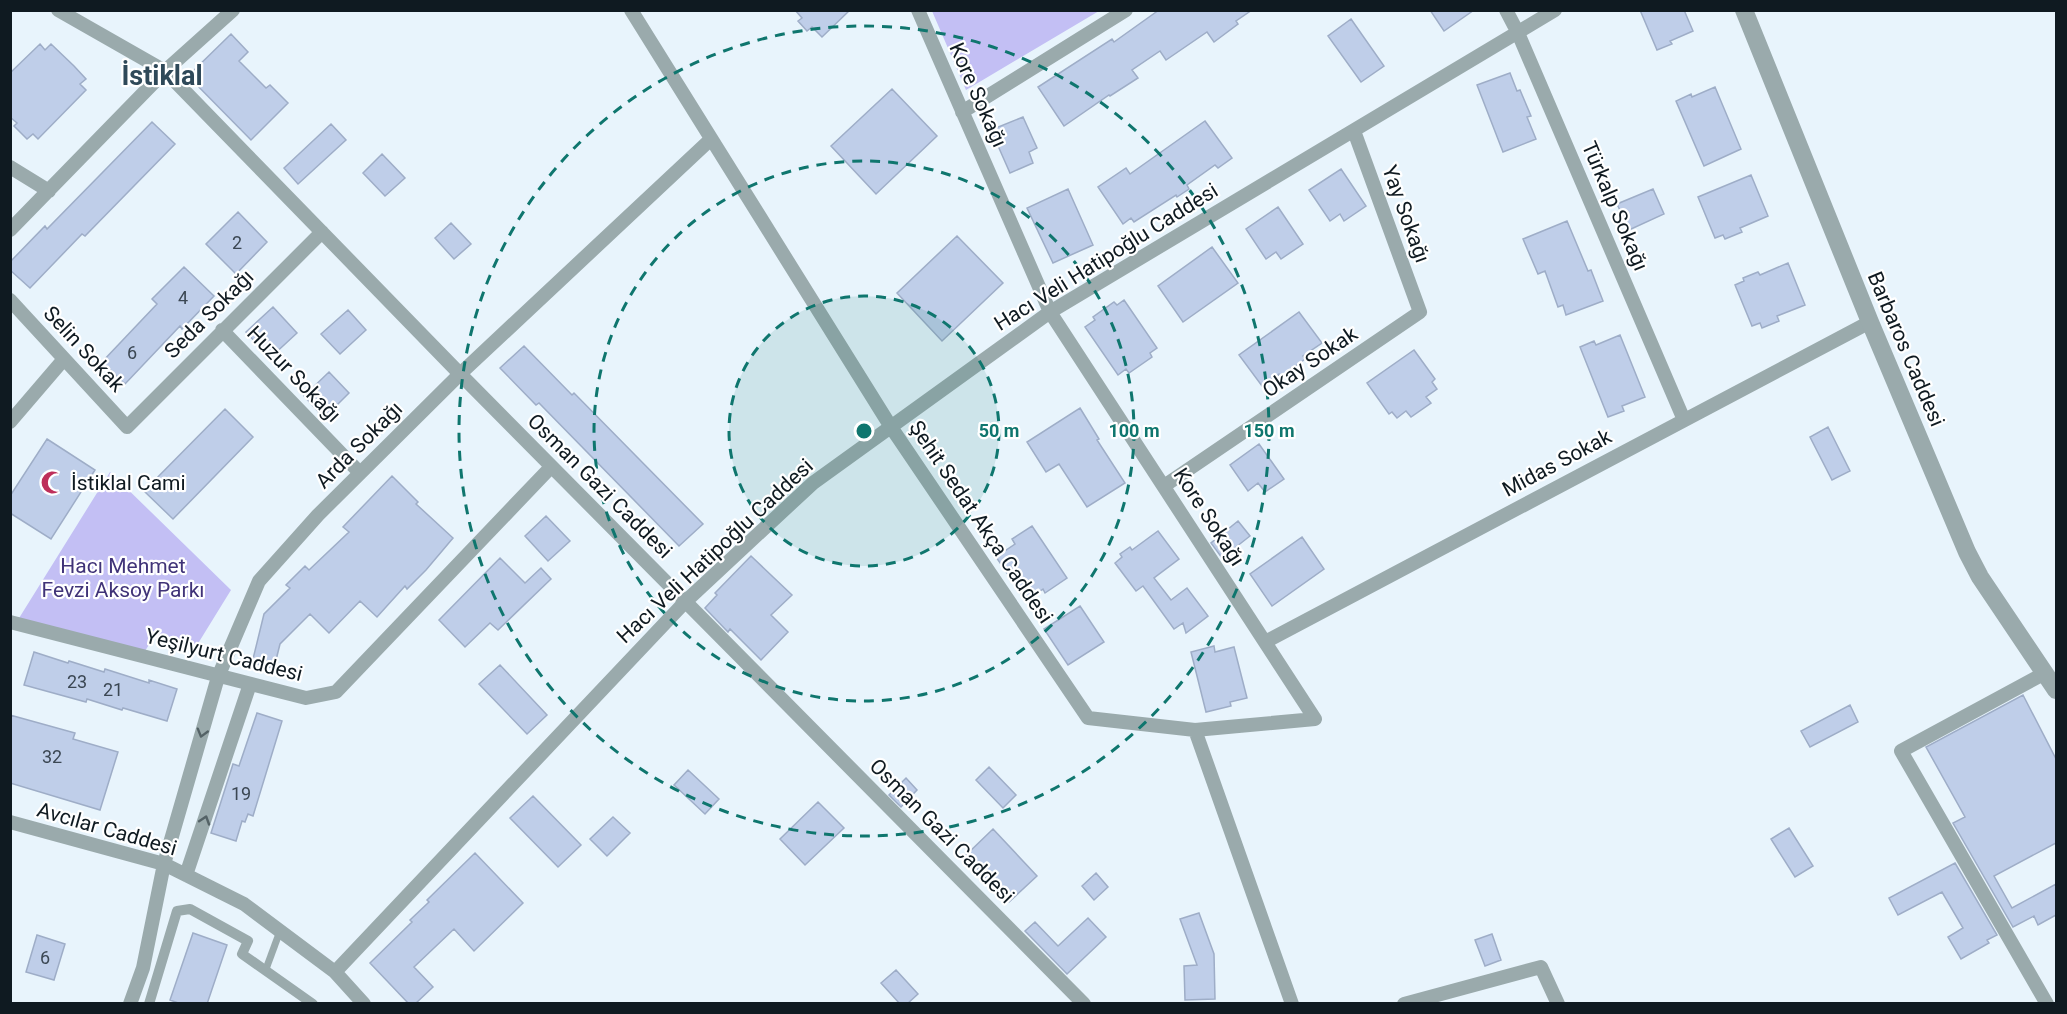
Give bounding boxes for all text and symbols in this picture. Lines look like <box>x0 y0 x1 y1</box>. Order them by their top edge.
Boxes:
street label: Kore Sokağı <box>944 39 1012 151</box>
district label: İstiklal <box>121 60 203 92</box>
street label: Türkalp Sokağı <box>1577 138 1653 274</box>
street label: Yay Sokağı <box>1377 162 1435 266</box>
street label: Hacı Veli Hatipoğlu Caddesi <box>990 178 1222 336</box>
house number: 2 <box>232 232 242 253</box>
street label: Seda Sokağı <box>160 265 258 363</box>
street label: Barbaros Caddesi <box>1863 268 1949 430</box>
house number: 4 <box>178 287 188 308</box>
street label: Selin Sokak <box>38 301 130 397</box>
street label: Huzur Sokağı <box>242 321 346 427</box>
street label: Okay Sokak <box>1258 321 1362 402</box>
house number: 6 <box>127 342 137 363</box>
street label: Arda Sokağı <box>311 397 407 493</box>
street label: Osman Gazi Caddesi <box>523 409 677 563</box>
street label: Şehit Sedat Akça Caddesi <box>904 416 1058 628</box>
text: 50 m <box>979 420 1019 441</box>
text: 100 m <box>1108 420 1160 441</box>
text: 150 m <box>1243 420 1295 441</box>
centre of rings <box>854 421 874 441</box>
street label: Midas Sokak <box>1498 424 1616 502</box>
street label: Hacı Veli Hatipoğlu Caddesi <box>612 454 818 648</box>
street label: Kore Sokağı <box>1169 464 1249 570</box>
mosque icon: İstiklal Cami <box>40 470 66 496</box>
place label: İstiklal Cami <box>71 471 186 495</box>
park label: Hacı Mehmet Fevzi Aksoy Parkı <box>42 554 204 602</box>
street label: Yeşilyurt Caddesi <box>143 624 305 686</box>
house number: 23 <box>67 671 87 692</box>
house number: 21 <box>103 679 123 700</box>
one-way arrow <box>196 728 209 738</box>
house number: 32 <box>42 746 62 767</box>
street label: Osman Gazi Caddesi <box>865 754 1019 908</box>
house number: 19 <box>231 783 251 804</box>
street label: Avcılar Caddesi <box>34 798 180 860</box>
one-way arrow <box>198 815 210 826</box>
house number: 6 <box>40 947 50 968</box>

